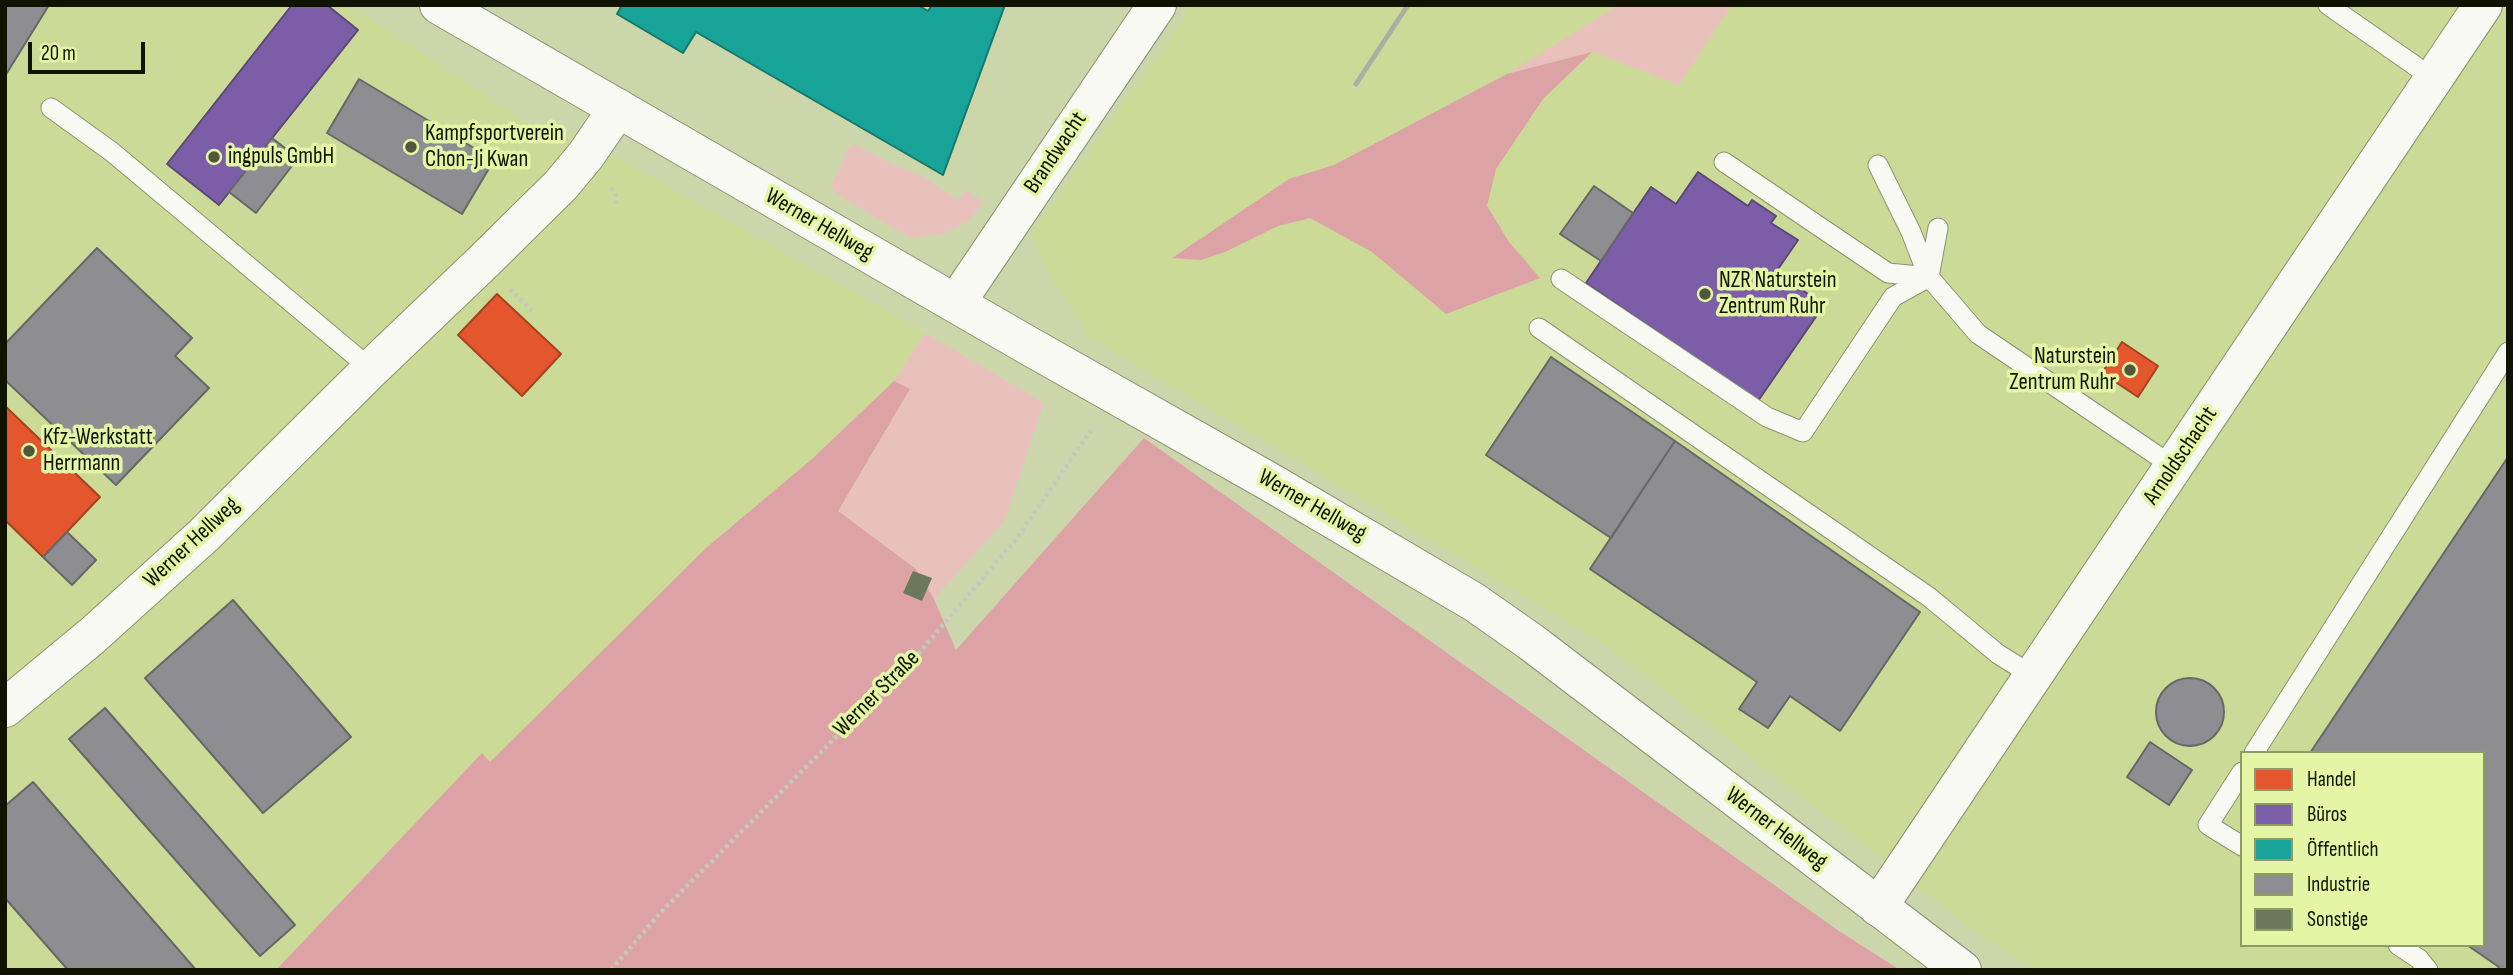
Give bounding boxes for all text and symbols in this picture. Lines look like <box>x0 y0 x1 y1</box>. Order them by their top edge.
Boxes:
scale bar <box>32 28 149 72</box>
text: 20 m <box>41 41 76 66</box>
street label: Brandwacht <box>1019 107 1093 199</box>
place label: Kampfsportverein Chon-Ji Kwan <box>425 120 564 174</box>
marker: Kampfsportverein Chon-Ji Kwan <box>403 139 419 155</box>
place label: ingpuls GmbH <box>228 143 334 171</box>
marker: ingpuls GmbH <box>206 149 222 165</box>
street label: Werner Hellweg <box>760 183 878 267</box>
place label: NZR Naturstein Zentrum Ruhr <box>1719 267 1836 321</box>
marker: NZR Naturstein Zentrum Ruhr <box>1697 286 1713 302</box>
place label: Naturstein Zentrum Ruhr <box>2009 343 2116 397</box>
marker: Naturstein Zentrum Ruhr <box>2122 362 2138 378</box>
street label: Arnoldschacht <box>2138 402 2224 510</box>
place label: Kfz-Werkstatt Herrmann <box>43 424 153 478</box>
marker: Kfz-Werkstatt Herrmann <box>21 443 37 459</box>
street label: Werner Hellweg <box>1253 464 1371 548</box>
street label: Werner Hellweg <box>139 492 245 594</box>
street label: Werner Straße <box>828 645 926 743</box>
legend <box>2240 751 2485 947</box>
text: Handel <box>2307 767 2356 792</box>
street label: Werner Hellweg <box>1720 782 1832 876</box>
text: Büros <box>2307 802 2347 827</box>
text: Öffentlich <box>2307 837 2379 862</box>
text: Industrie <box>2307 872 2370 897</box>
text: Sonstige <box>2307 907 2368 932</box>

